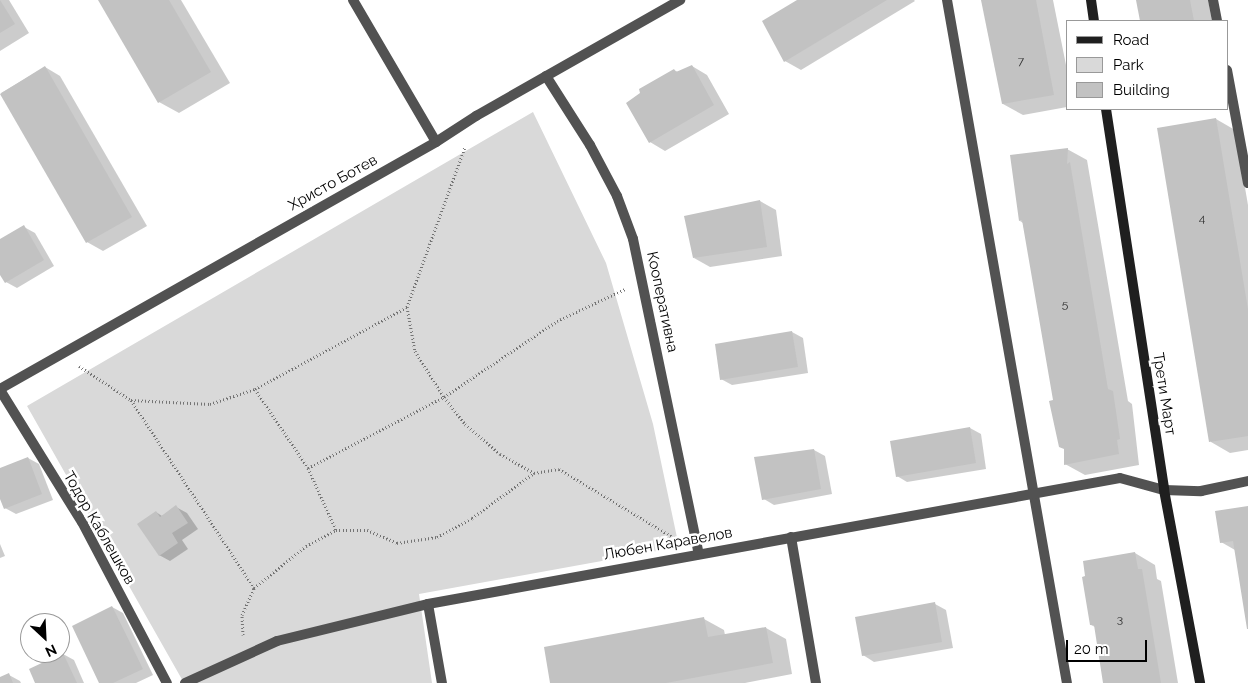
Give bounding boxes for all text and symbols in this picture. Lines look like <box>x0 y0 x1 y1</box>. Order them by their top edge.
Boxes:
legend <box>1066 20 1228 110</box>
text: Road <box>1113 31 1149 49</box>
house number: 7 <box>1018 55 1024 69</box>
text: Park <box>1113 56 1144 74</box>
text: Building <box>1113 81 1170 99</box>
street label: Христо Ботев <box>286 151 380 215</box>
house number: 4 <box>1199 212 1205 226</box>
street label: Кооперативна <box>643 250 681 354</box>
house number: 5 <box>1062 298 1068 312</box>
street label: Трети Март <box>1149 351 1179 437</box>
street label: Тодор Каблешков <box>59 468 139 588</box>
street label: Любен Каравелов <box>602 524 734 564</box>
north arrow <box>20 613 70 663</box>
house number: 3 <box>1117 613 1123 627</box>
scale bar <box>1068 630 1149 662</box>
text: 20 m <box>1074 640 1109 658</box>
text: N <box>43 641 59 660</box>

